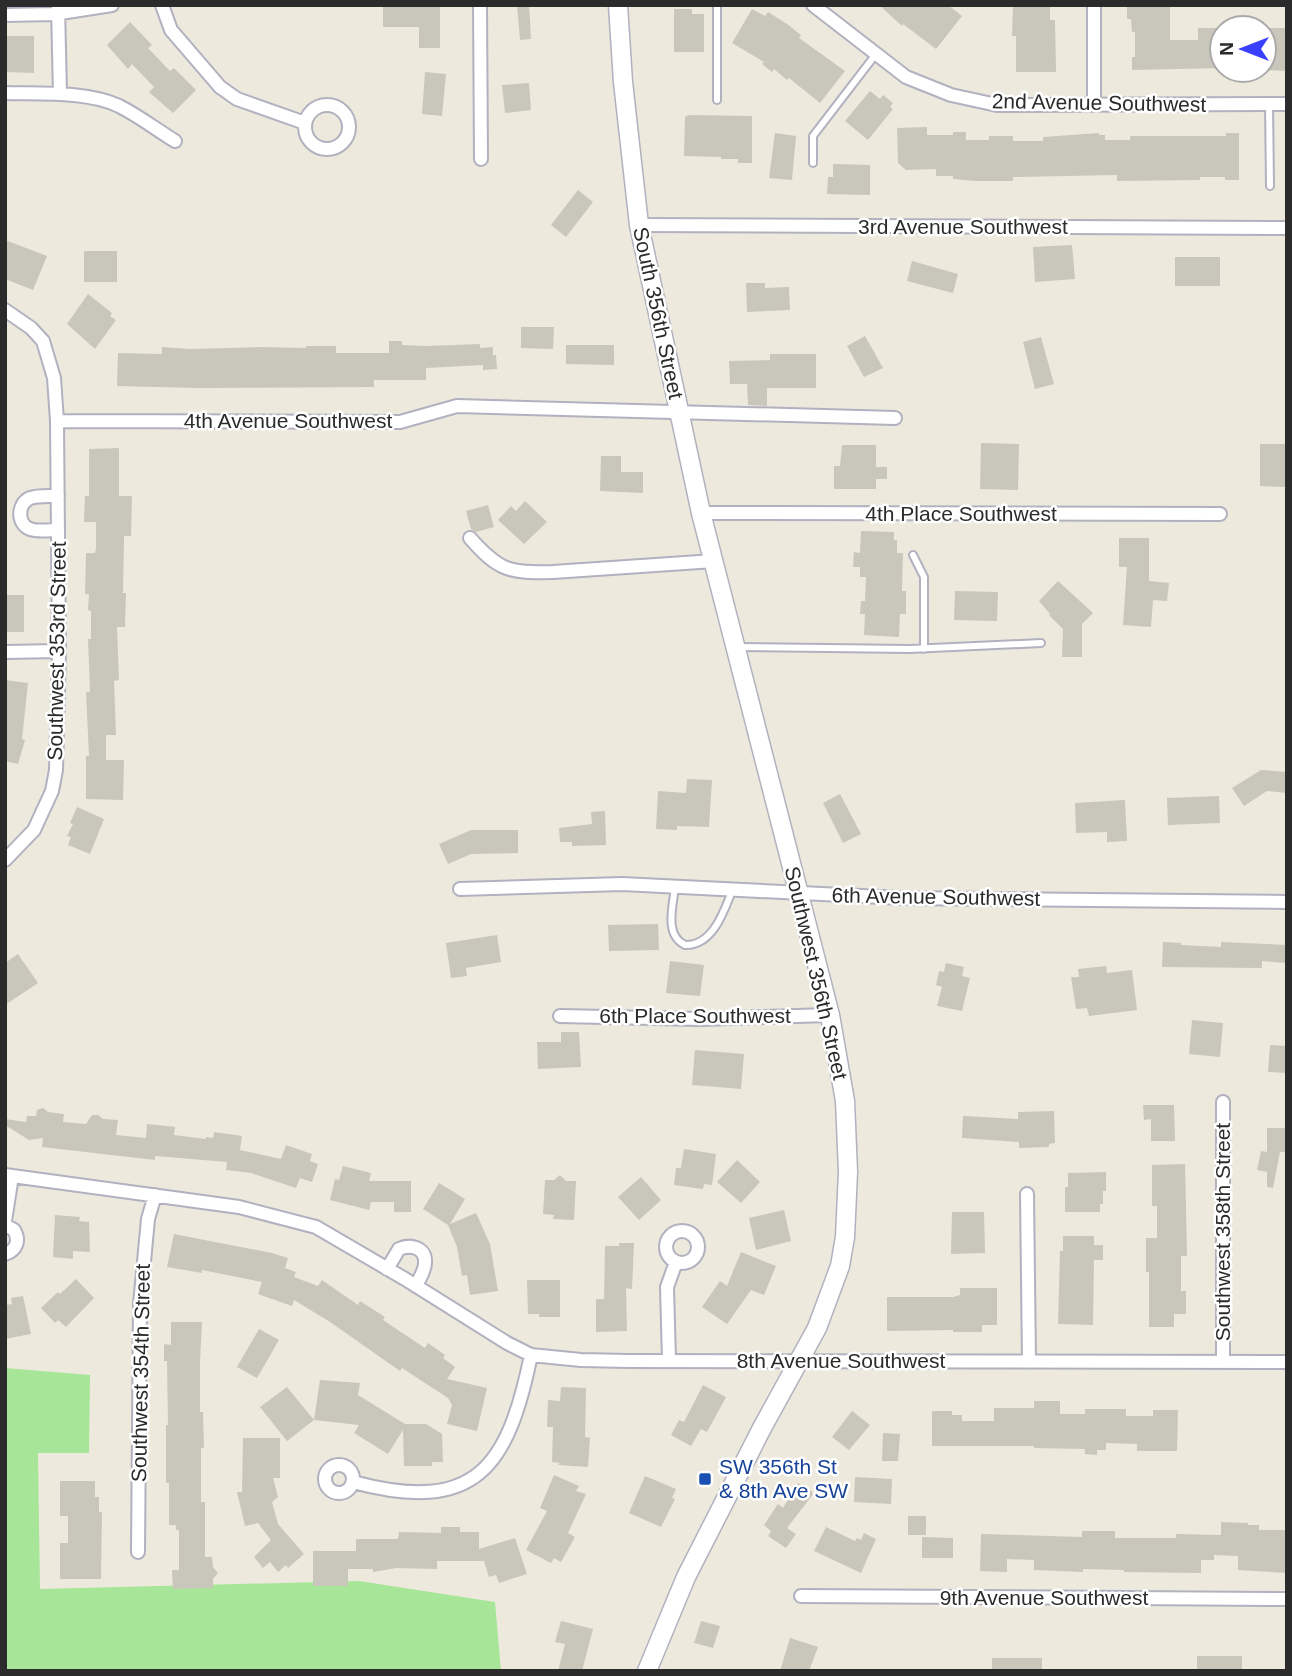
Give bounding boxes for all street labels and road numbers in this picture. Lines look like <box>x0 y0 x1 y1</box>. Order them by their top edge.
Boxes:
street label: 2nd Avenue Southwest <box>992 89 1207 116</box>
street label: 3rd Avenue Southwest <box>858 215 1068 238</box>
street label: South 356th Street <box>629 225 688 401</box>
street label: 4th Avenue Southwest <box>184 409 392 432</box>
street label: 4th Place Southwest <box>865 502 1057 525</box>
street label: Southwest 353rd Street <box>43 541 70 761</box>
street label: Southwest 356th Street <box>781 864 852 1082</box>
street label: 6th Avenue Southwest <box>832 883 1041 910</box>
street label: 6th Place Southwest <box>599 1004 791 1027</box>
street label: Southwest 358th Street <box>1211 1123 1234 1341</box>
street label: Southwest 354th Street <box>127 1263 154 1482</box>
street label: 8th Avenue Southwest <box>737 1349 945 1372</box>
street label: 9th Avenue Southwest <box>940 1586 1148 1609</box>

